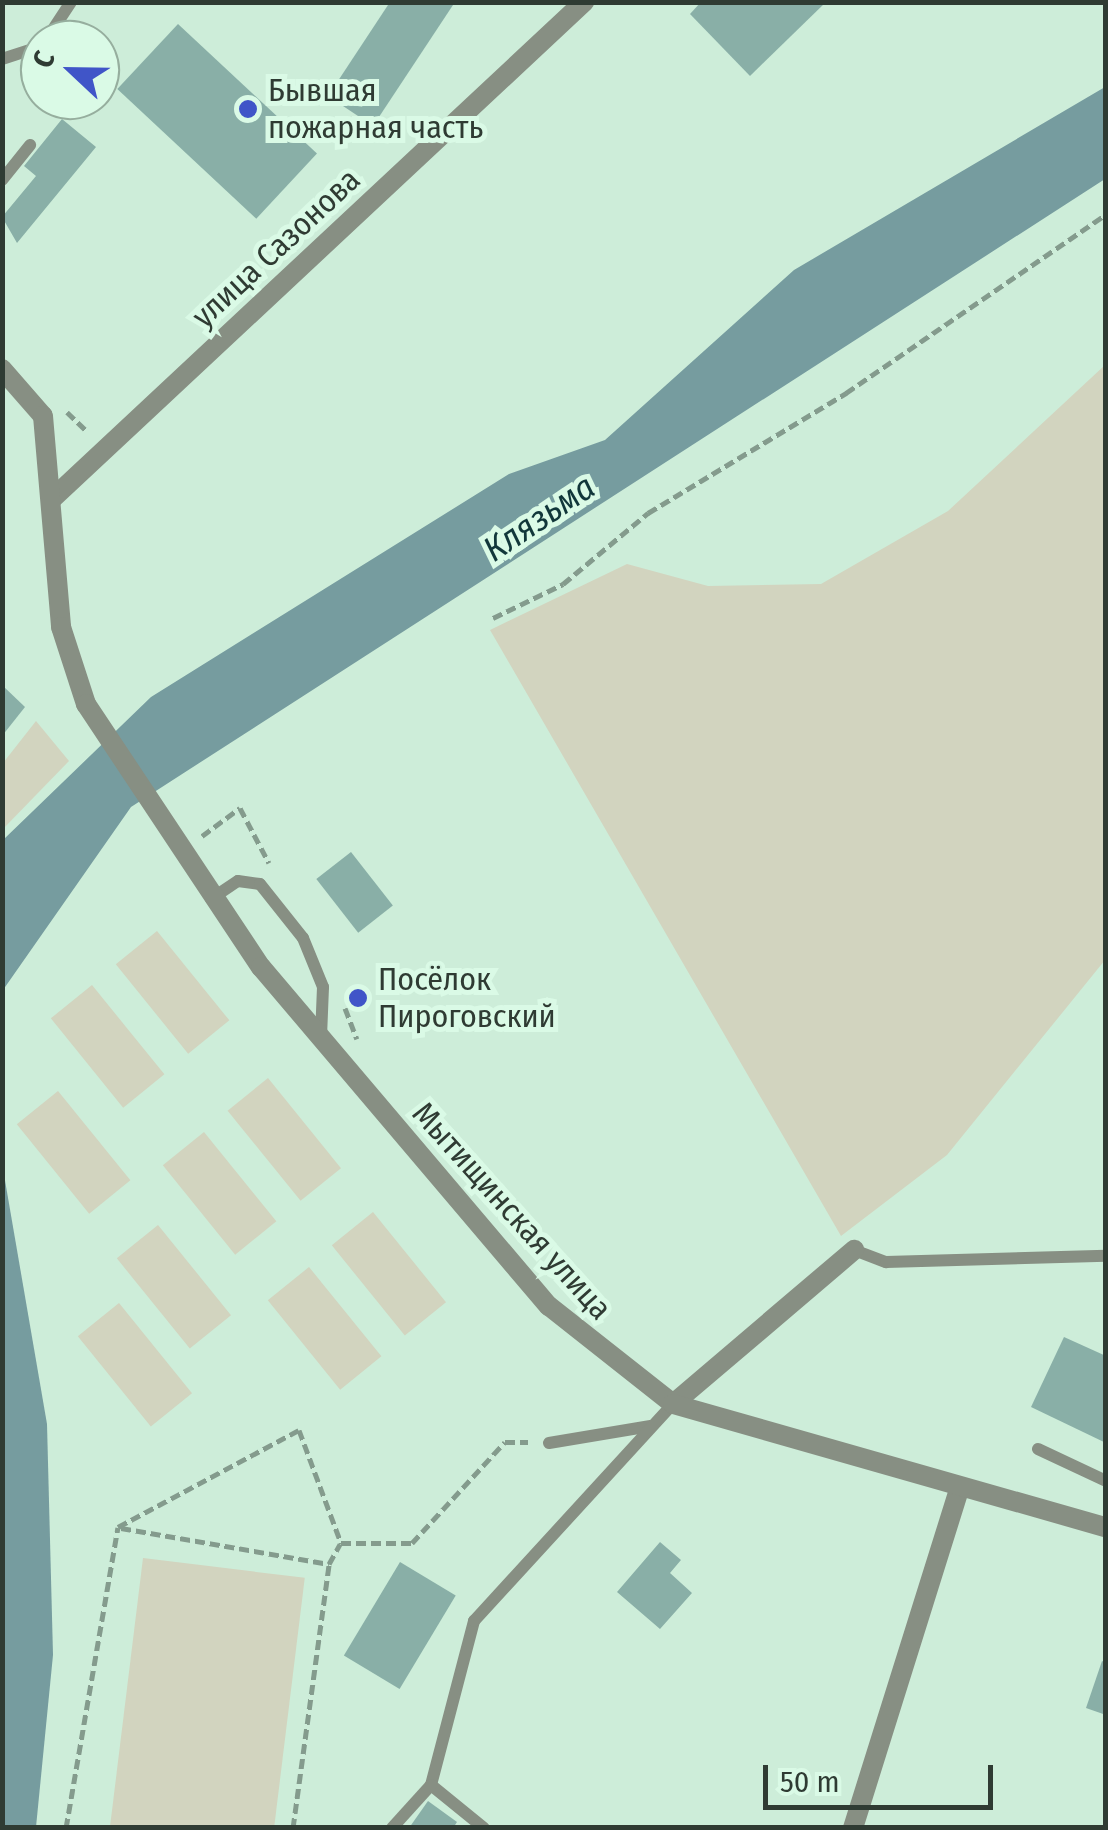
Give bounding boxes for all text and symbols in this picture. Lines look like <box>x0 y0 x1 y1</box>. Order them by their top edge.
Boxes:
north arrow <box>20 20 120 120</box>
text: С <box>26 46 62 72</box>
place label: Бывшая пожарная часть <box>268 72 483 147</box>
marker: Бывшая пожарная часть <box>237 98 259 120</box>
street label: улица Сазонова <box>184 160 368 336</box>
water label: Клязьма <box>475 466 603 570</box>
place label: Посёлок Пироговский <box>378 961 556 1036</box>
marker: Посёлок Пироговский <box>347 987 369 1009</box>
street label: Мытищинская улица <box>404 1095 620 1327</box>
scale bar <box>768 1745 998 1807</box>
text: 50 m <box>780 1764 840 1800</box>

